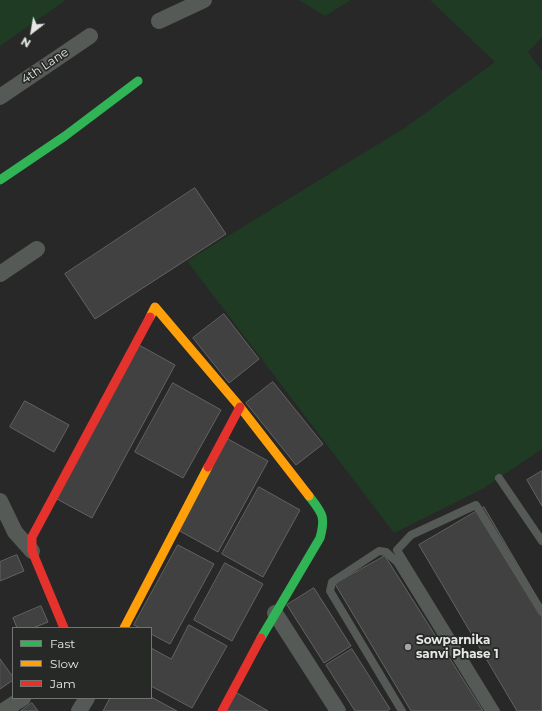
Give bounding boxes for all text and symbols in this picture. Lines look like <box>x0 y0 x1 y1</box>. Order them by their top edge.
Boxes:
north arrow <box>12 12 52 52</box>
text: N <box>18 34 33 51</box>
street label: 4th Lane <box>19 45 71 87</box>
legend <box>12 627 152 699</box>
place label: Sowparnika sanvi Phase 1 <box>416 633 499 661</box>
text: Fast <box>50 636 75 651</box>
marker: Sowparnika sanvi Phase 1 <box>403 642 413 652</box>
text: Slow <box>50 656 79 671</box>
text: Jam <box>50 676 76 691</box>

